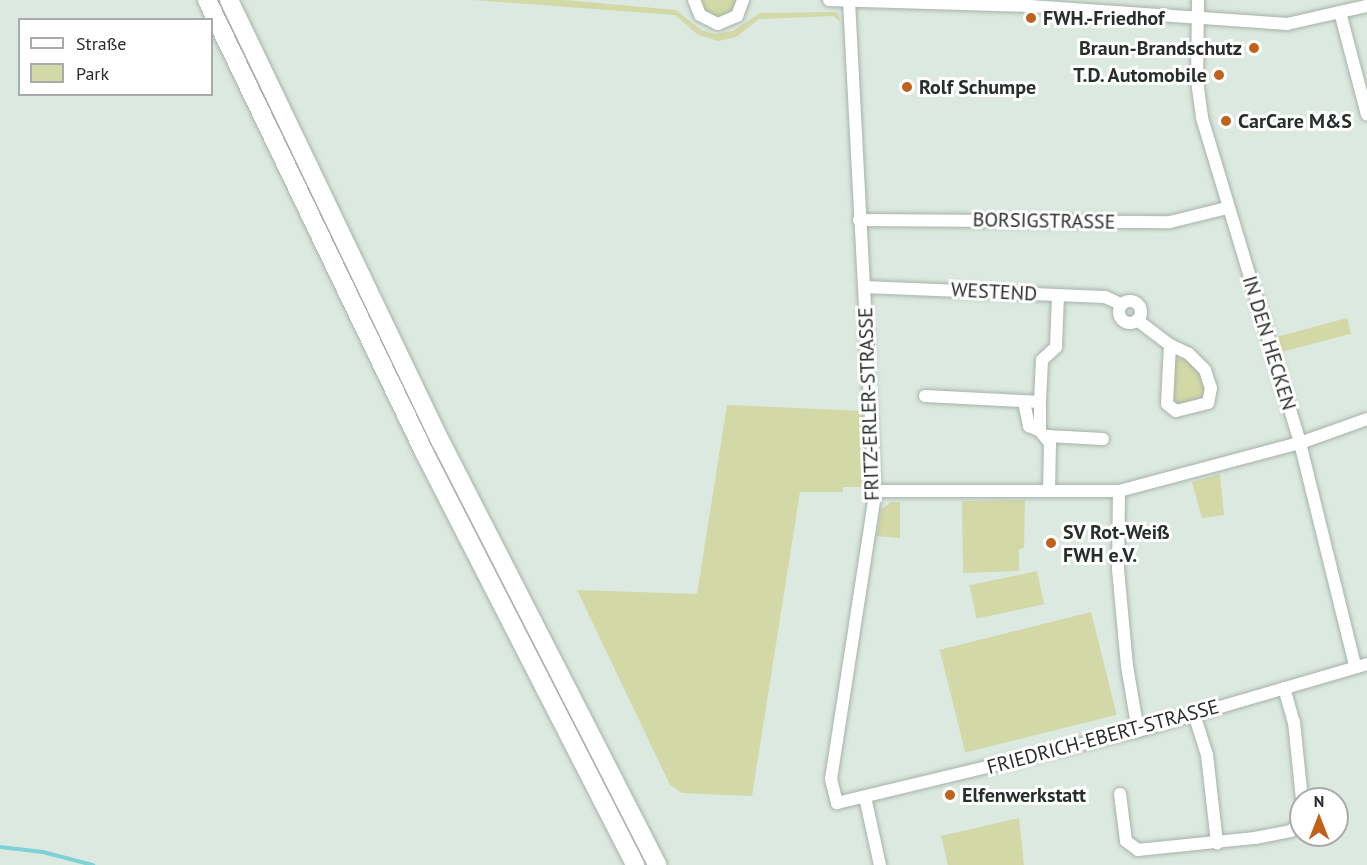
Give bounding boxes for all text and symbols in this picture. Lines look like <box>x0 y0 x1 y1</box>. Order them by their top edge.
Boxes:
place label: FWH.-Friedhof <box>1043 6 1165 30</box>
marker: FWH.-Friedhof <box>1024 11 1038 25</box>
legend <box>18 18 213 96</box>
text: Straße <box>76 32 127 55</box>
place label: Braun-Brandschutz <box>1079 36 1242 60</box>
marker: Braun-Brandschutz <box>1247 41 1261 55</box>
text: Park <box>76 62 109 85</box>
place label: T.D. Automobile <box>1071 63 1207 87</box>
marker: T.D. Automobile <box>1212 68 1226 82</box>
place label: Rolf Schumpe <box>919 75 1036 99</box>
marker: Rolf Schumpe <box>900 80 914 94</box>
place label: CarCare M&S <box>1238 109 1352 133</box>
marker: CarCare M&S <box>1219 114 1233 128</box>
street label: BORSIGSTRASSE <box>972 208 1116 234</box>
street label: IN DEN HECKEN <box>1237 273 1301 413</box>
street label: WESTEND <box>950 278 1038 306</box>
street label: FRITZ-ERLER-STRASSE <box>854 307 884 501</box>
place label: SV Rot-Weiß FWH e.V. <box>1063 520 1170 567</box>
marker: SV Rot-Weiß FWH e.V. <box>1044 536 1058 550</box>
street label: FRIEDRICH-EBERT-STRASSE <box>985 695 1221 779</box>
place label: Elfenwerkstatt <box>962 783 1086 807</box>
north arrow <box>1289 787 1349 847</box>
marker: Elfenwerkstatt <box>943 788 957 802</box>
text: N <box>1314 791 1324 811</box>

